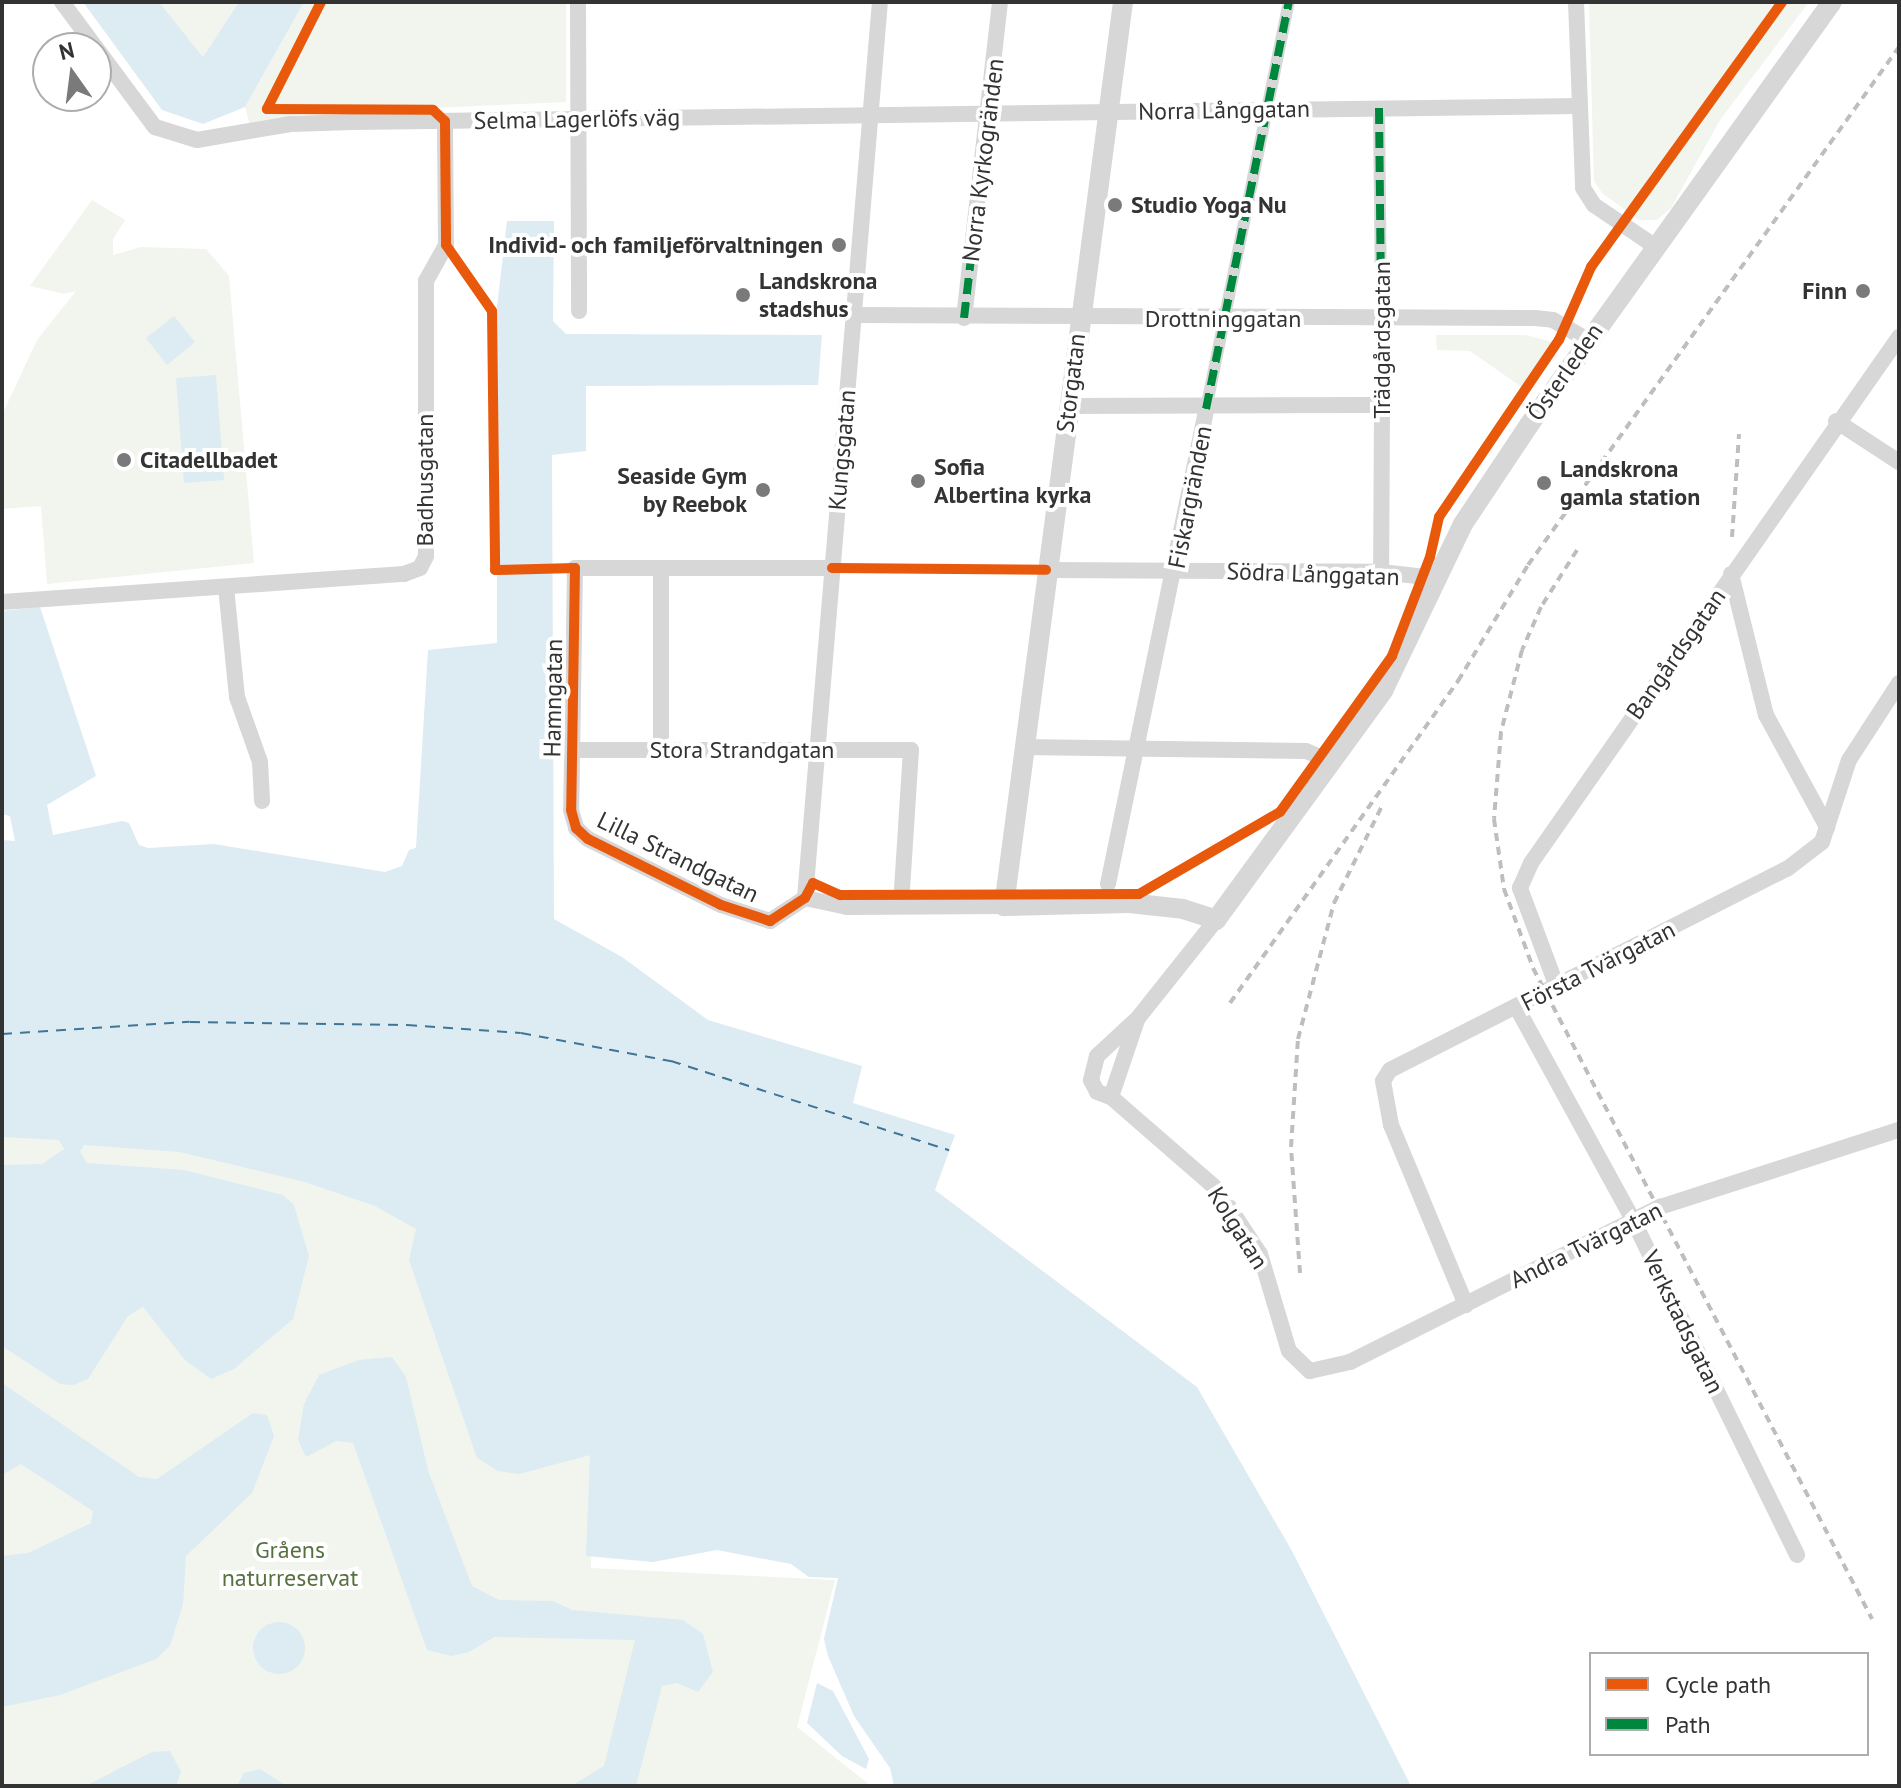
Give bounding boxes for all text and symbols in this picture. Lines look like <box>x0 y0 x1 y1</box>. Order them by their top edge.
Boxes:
north arrow <box>32 32 112 112</box>
text: N <box>56 35 77 66</box>
street label: Norra Kyrkogränden <box>956 57 1010 263</box>
street label: Norra Långgatan <box>1138 94 1310 126</box>
street label: Selma Lagerlöfs väg <box>473 103 681 135</box>
place label: Studio Yoga Nu <box>1131 191 1287 219</box>
marker: Studio Yoga Nu <box>1106 196 1124 214</box>
place label: Individ- och familjeförvaltningen <box>486 231 823 259</box>
marker: Individ- och familjeförvaltningen <box>830 236 848 254</box>
street label: Trädgårdsgatan <box>1368 261 1396 419</box>
place label: Landskrona stadshus <box>759 267 877 323</box>
place label: Finn <box>1802 277 1847 305</box>
marker: Finn <box>1854 282 1872 300</box>
marker: Landskrona stadshus <box>734 286 752 304</box>
street label: Drottninggatan <box>1145 305 1301 333</box>
street label: Österleden <box>1521 318 1609 426</box>
street label: Storgatan <box>1051 332 1091 434</box>
street label: Kungsgatan <box>822 388 862 512</box>
street label: Badhusgatan <box>411 414 439 546</box>
street label: Fiskargränden <box>1162 423 1218 571</box>
place label: Citadellbadet <box>140 446 278 474</box>
marker: Citadellbadet <box>115 451 133 469</box>
place label: Sofia Albertina kyrka <box>934 453 1091 509</box>
place label: Landskrona gamla station <box>1560 455 1700 511</box>
place label: Seaside Gym by Reebok <box>617 462 747 518</box>
marker: Sofia Albertina kyrka <box>909 472 927 490</box>
marker: Landskrona gamla station <box>1535 474 1553 492</box>
marker: Seaside Gym by Reebok <box>754 481 772 499</box>
street label: Södra Långgatan <box>1226 557 1400 591</box>
street label: Bangårdsgatan <box>1620 583 1732 725</box>
street label: Hamngatan <box>538 638 568 758</box>
street label: Stora Strandgatan <box>650 736 834 764</box>
street label: Lilla Strandgatan <box>593 805 763 909</box>
street label: Första Tvärgatan <box>1516 915 1680 1017</box>
street label: Kolgatan <box>1202 1182 1274 1274</box>
street label: Andra Tvärgatan <box>1505 1196 1667 1294</box>
street label: Verkstadsgatan <box>1636 1246 1730 1398</box>
park label: Gråens naturreservat <box>222 1536 358 1592</box>
legend <box>1589 1652 1869 1756</box>
text: Cycle path <box>1665 1669 1771 1700</box>
text: Path <box>1665 1709 1711 1740</box>

